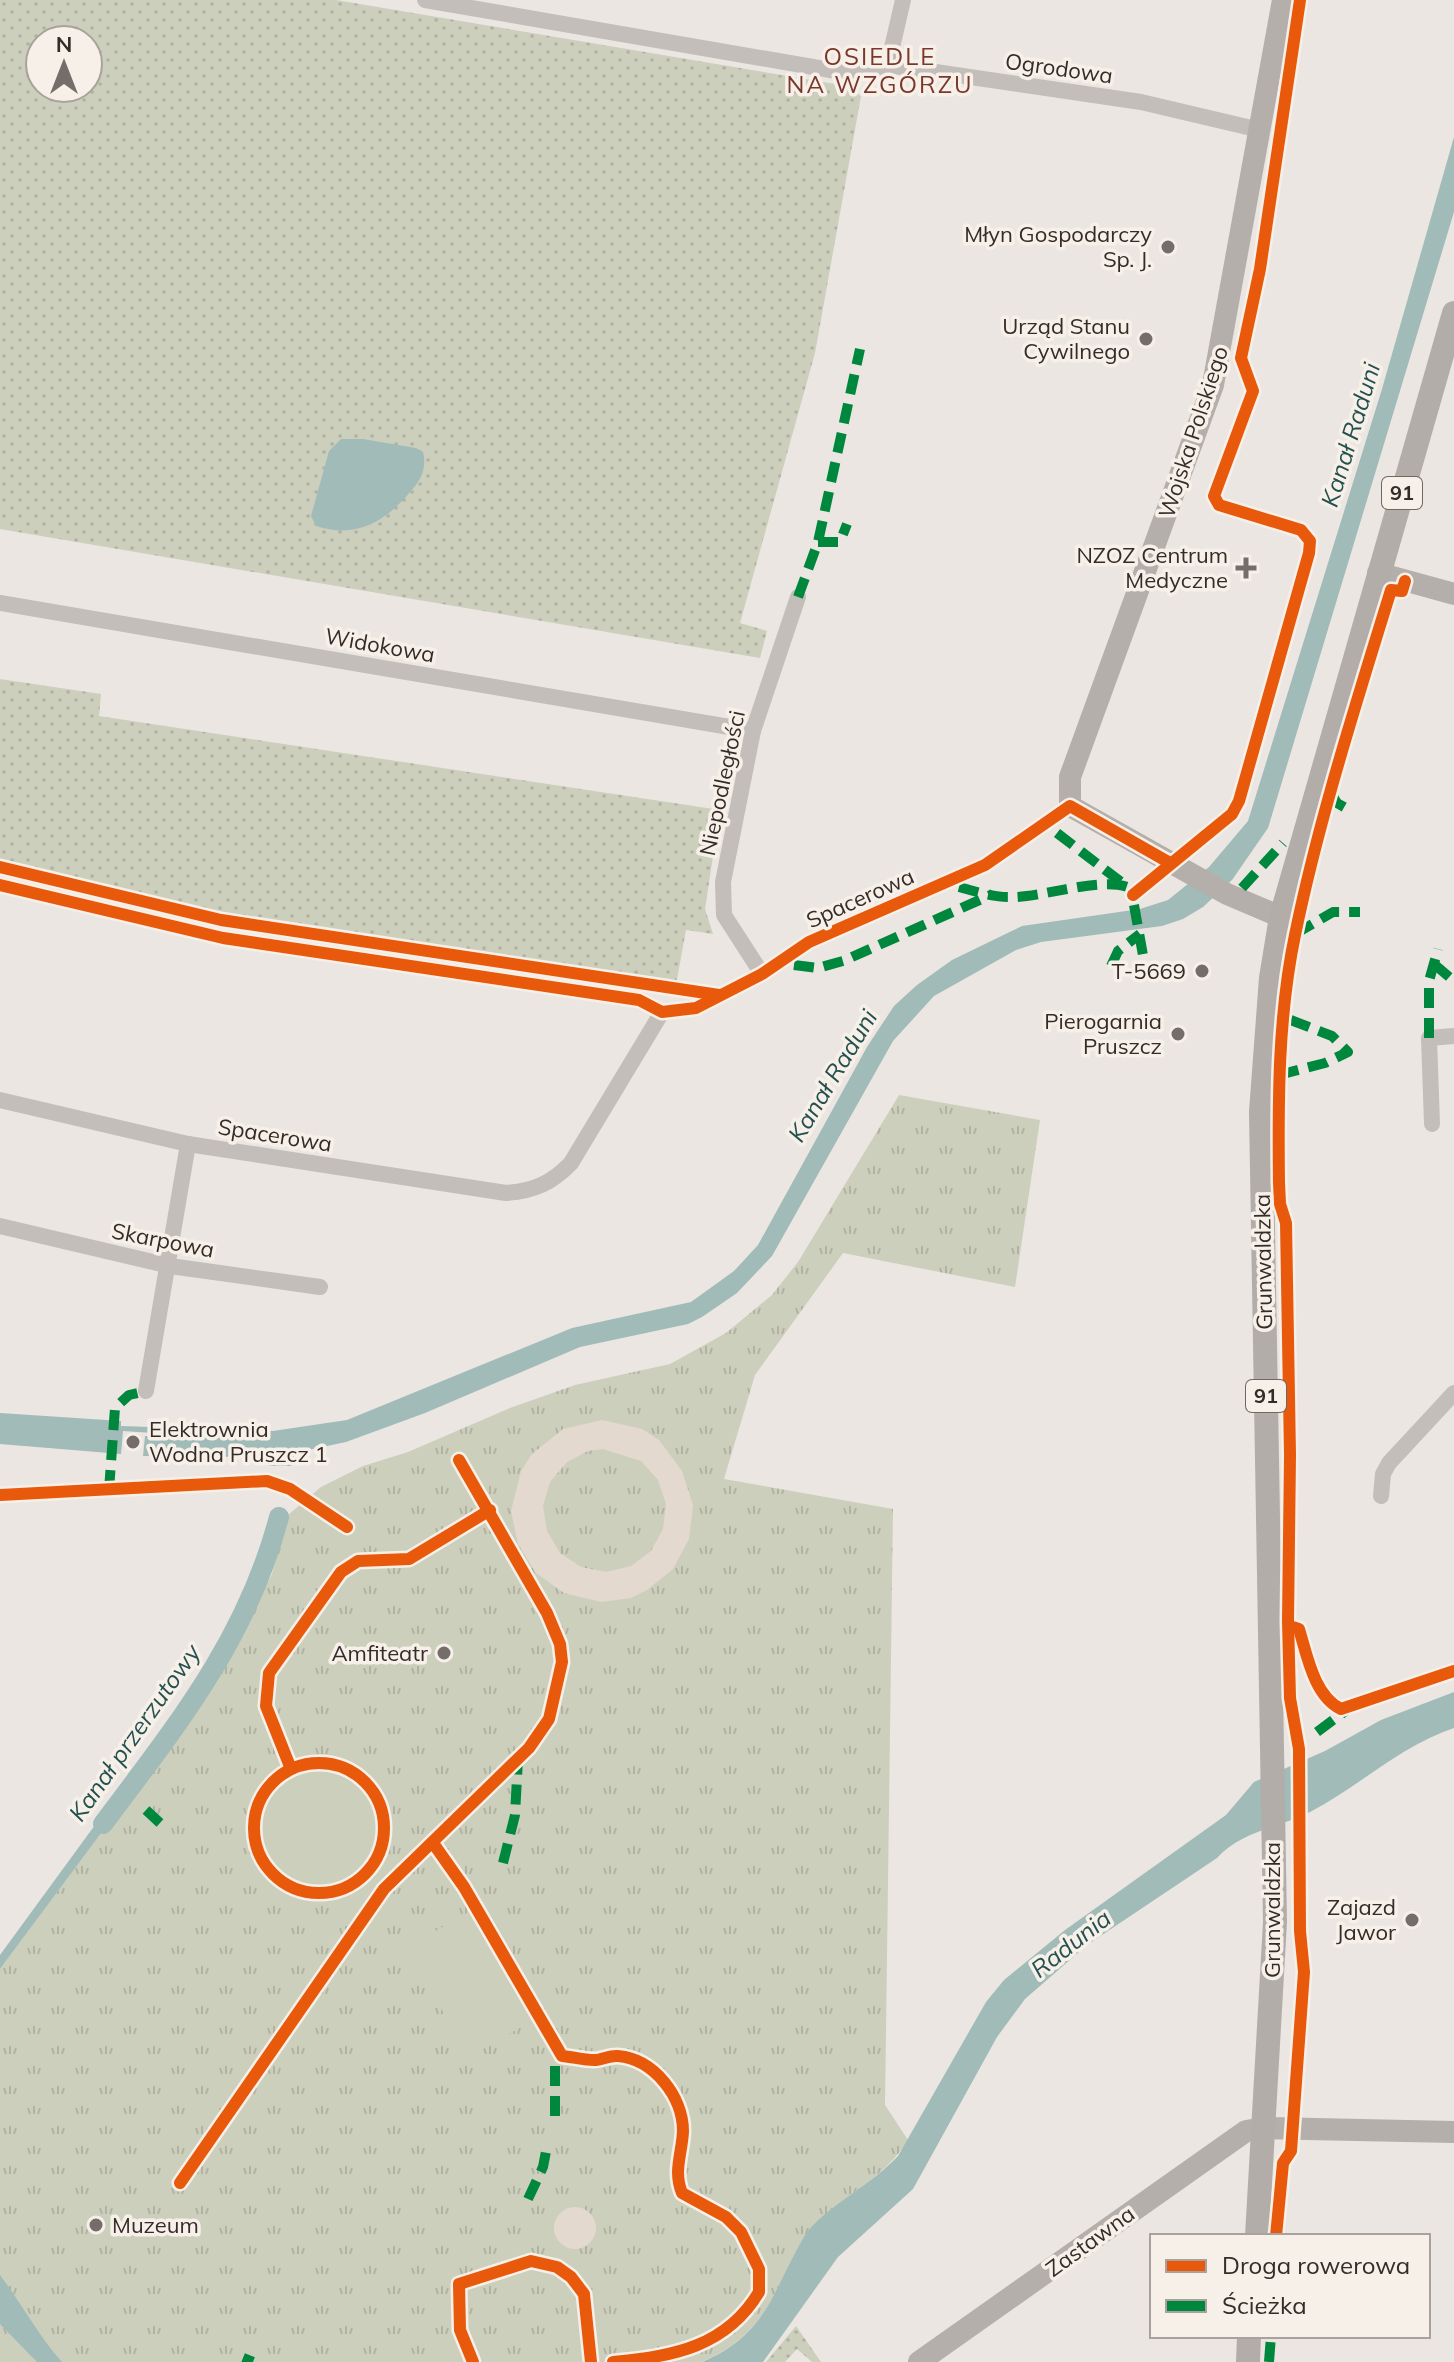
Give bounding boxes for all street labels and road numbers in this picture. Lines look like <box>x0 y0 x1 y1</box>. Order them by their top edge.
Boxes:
street label: Ogrodowa <box>1003 47 1115 89</box>
street label: Wojska Polskiego <box>1152 343 1234 521</box>
road number: 91 <box>1382 477 1422 509</box>
street label: Widokowa <box>323 622 437 668</box>
street label: Niepodległości <box>693 708 751 858</box>
street label: Spacerowa <box>802 862 918 934</box>
street label: Spacerowa <box>216 1112 334 1158</box>
street label: Grunwaldzka <box>1248 1194 1278 1330</box>
street label: Skarpowa <box>109 1216 217 1264</box>
road number: 91 <box>1246 1380 1286 1412</box>
street label: Grunwaldzka <box>1258 1842 1286 1978</box>
street label: Zastawna <box>1040 2199 1140 2283</box>

